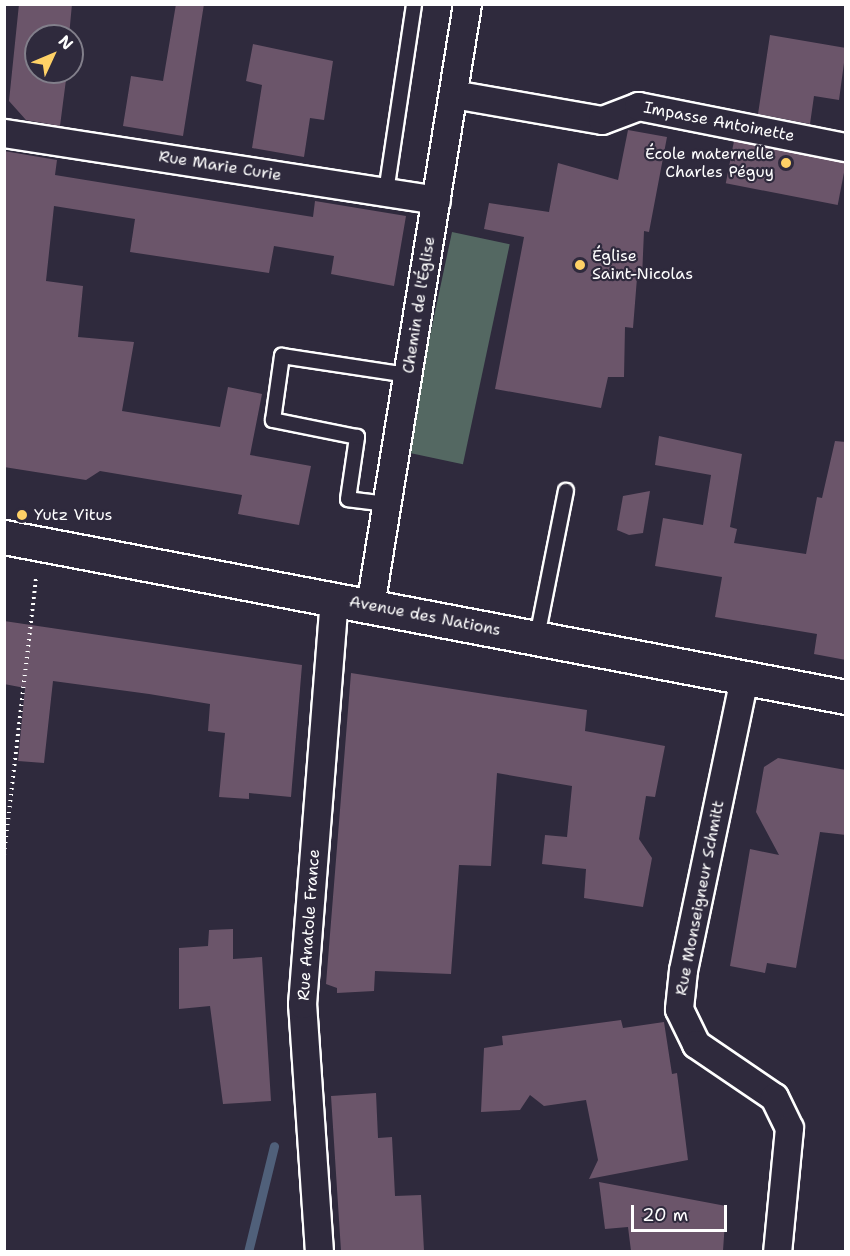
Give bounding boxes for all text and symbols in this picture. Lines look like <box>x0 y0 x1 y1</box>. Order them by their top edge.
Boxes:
north arrow <box>24 24 84 84</box>
text: N <box>54 31 78 54</box>
street label: Impasse Antoinette <box>642 98 796 146</box>
place label: École maternelle Charles Péguy <box>645 144 774 182</box>
street label: Rue Marie Curie <box>157 147 283 185</box>
marker: École maternelle Charles Péguy <box>779 156 793 170</box>
street label: Chemin de l'Église <box>399 235 439 375</box>
place label: Église Saint-Nicolas <box>592 246 693 284</box>
marker: Église Saint-Nicolas <box>573 258 587 272</box>
place label: Yutz Vitus <box>34 505 112 525</box>
marker: Yutz Vitus <box>15 508 29 522</box>
street label: Avenue des Nations <box>348 592 502 640</box>
street label: Rue Monseigneur Schmitt <box>672 799 728 997</box>
street label: Rue Anatole France <box>294 849 324 1001</box>
scale bar <box>634 1193 730 1231</box>
text: 20 m <box>642 1203 688 1227</box>

